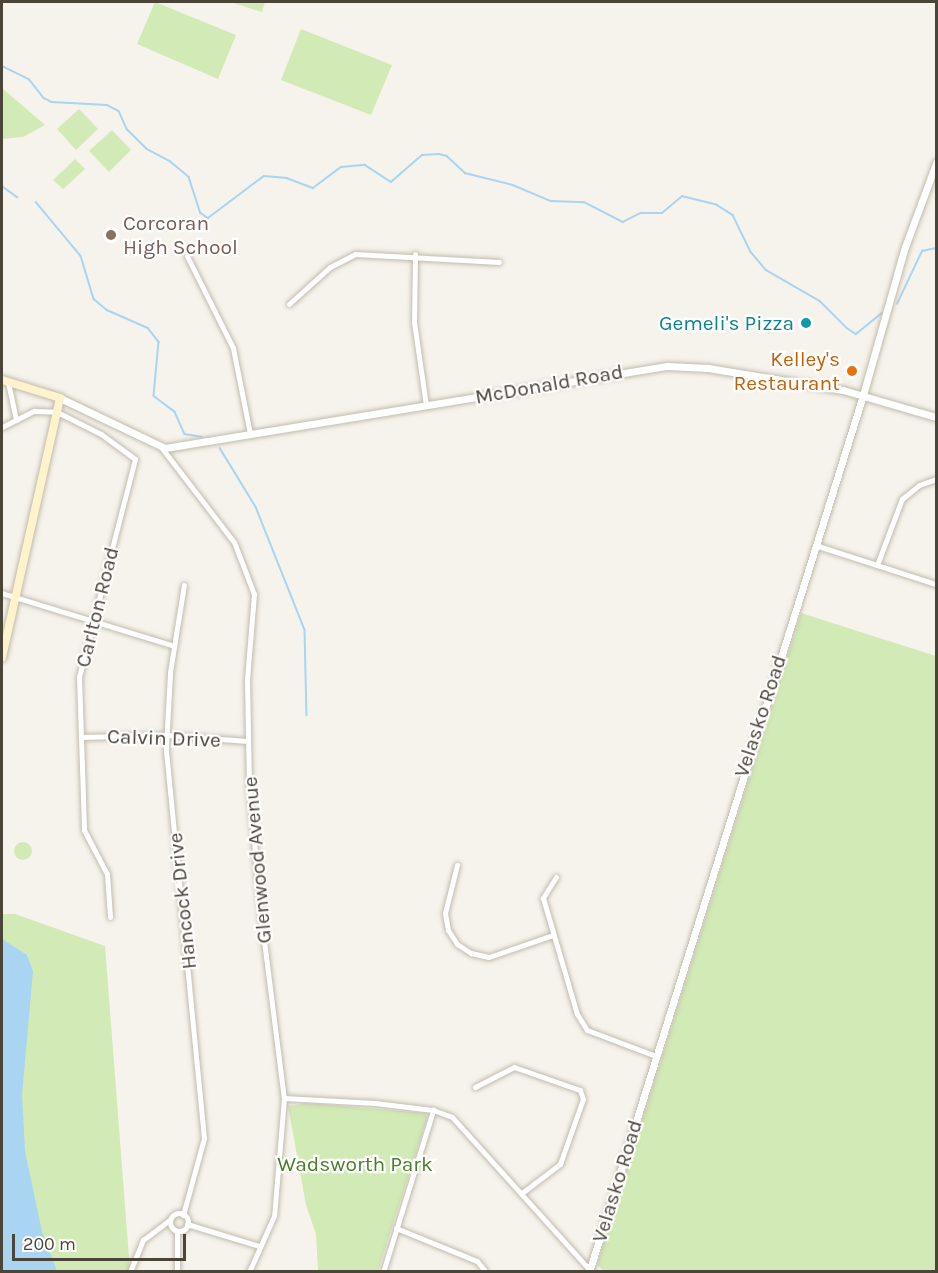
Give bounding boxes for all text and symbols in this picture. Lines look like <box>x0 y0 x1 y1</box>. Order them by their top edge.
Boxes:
place label: Corcoran High School <box>123 210 238 260</box>
marker: Corcoran High School <box>104 228 118 242</box>
place label: Gemeli's Pizza <box>659 310 794 336</box>
marker: Gemeli's Pizza <box>799 316 813 330</box>
place label: Kelley's Restaurant <box>733 346 840 396</box>
street label: McDonald Road <box>473 359 625 409</box>
marker: Kelley's Restaurant <box>845 364 859 378</box>
street label: Carlton Road <box>70 544 124 670</box>
street label: Velasko Road <box>728 652 792 780</box>
street label: Calvin Drive <box>107 723 221 753</box>
street label: Glenwood Avenue <box>237 775 277 945</box>
street label: Hancock Drive <box>162 831 202 971</box>
street label: Velasko Road <box>586 1117 648 1245</box>
park label: Wadsworth Park <box>277 1151 433 1177</box>
scale bar <box>15 1222 189 1260</box>
text: 200 m <box>23 1233 76 1255</box>

